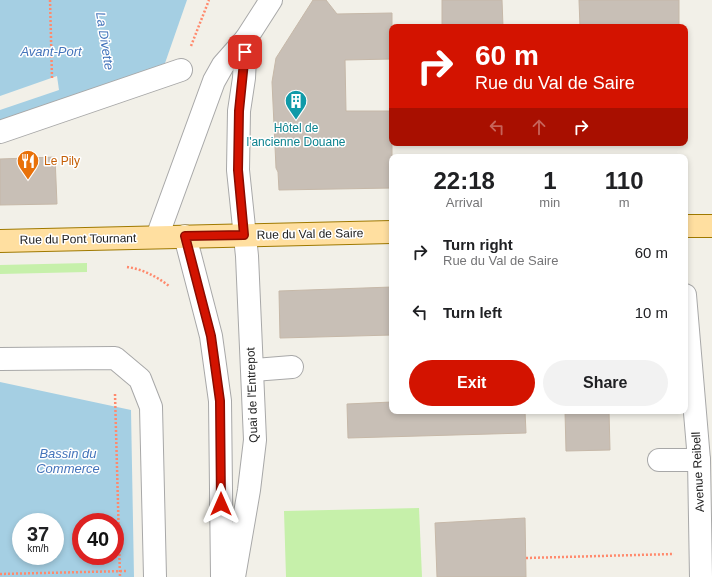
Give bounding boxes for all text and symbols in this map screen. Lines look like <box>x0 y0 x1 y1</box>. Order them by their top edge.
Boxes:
water label: La Divette <box>93 11 117 71</box>
pin <box>228 35 262 69</box>
icon: right <box>409 40 461 92</box>
text: 60 m <box>475 40 539 71</box>
icon: arrive <box>234 41 256 63</box>
water label: Avant-Port <box>19 44 83 59</box>
text: Rue du Val de Saire <box>475 73 635 93</box>
building icon: Hôtel de l'ancienne Douane <box>283 88 309 121</box>
icon: left <box>486 116 508 138</box>
icon: ahead <box>528 116 550 138</box>
icon: right <box>570 116 592 138</box>
place label: Hôtel de l'ancienne Douane <box>246 121 346 149</box>
restaurant icon: Le Pily <box>15 148 41 181</box>
place label: Le Pily <box>44 154 80 168</box>
text: 22:18 <box>433 167 495 194</box>
text: 1 <box>543 167 557 194</box>
text: 110 <box>605 167 644 194</box>
text: Arrival <box>446 195 483 210</box>
text: min <box>539 195 560 210</box>
text: m <box>619 195 630 210</box>
street label: Rue du Val de Saire <box>257 226 364 242</box>
street label: Rue du Pont Tournant <box>20 231 137 247</box>
text: Turn right <box>443 236 513 253</box>
icon: right <box>409 241 431 263</box>
text: 60 m <box>635 244 668 261</box>
text: Rue du Val de Saire <box>443 253 558 268</box>
icon: left <box>409 301 431 323</box>
text: Turn left <box>443 304 502 321</box>
text: 10 m <box>635 304 668 321</box>
street label: Quai de l'Entrepot <box>243 346 261 443</box>
button: Exit <box>409 360 535 406</box>
button: Share <box>543 360 668 406</box>
street label: Avenue Reibell <box>689 431 707 513</box>
water label: Bassin du Commerce <box>36 446 100 476</box>
position arrow <box>200 483 242 525</box>
speed limit sign: 40 <box>72 513 124 565</box>
text: 37 <box>27 523 49 545</box>
text: km/h <box>27 543 49 554</box>

